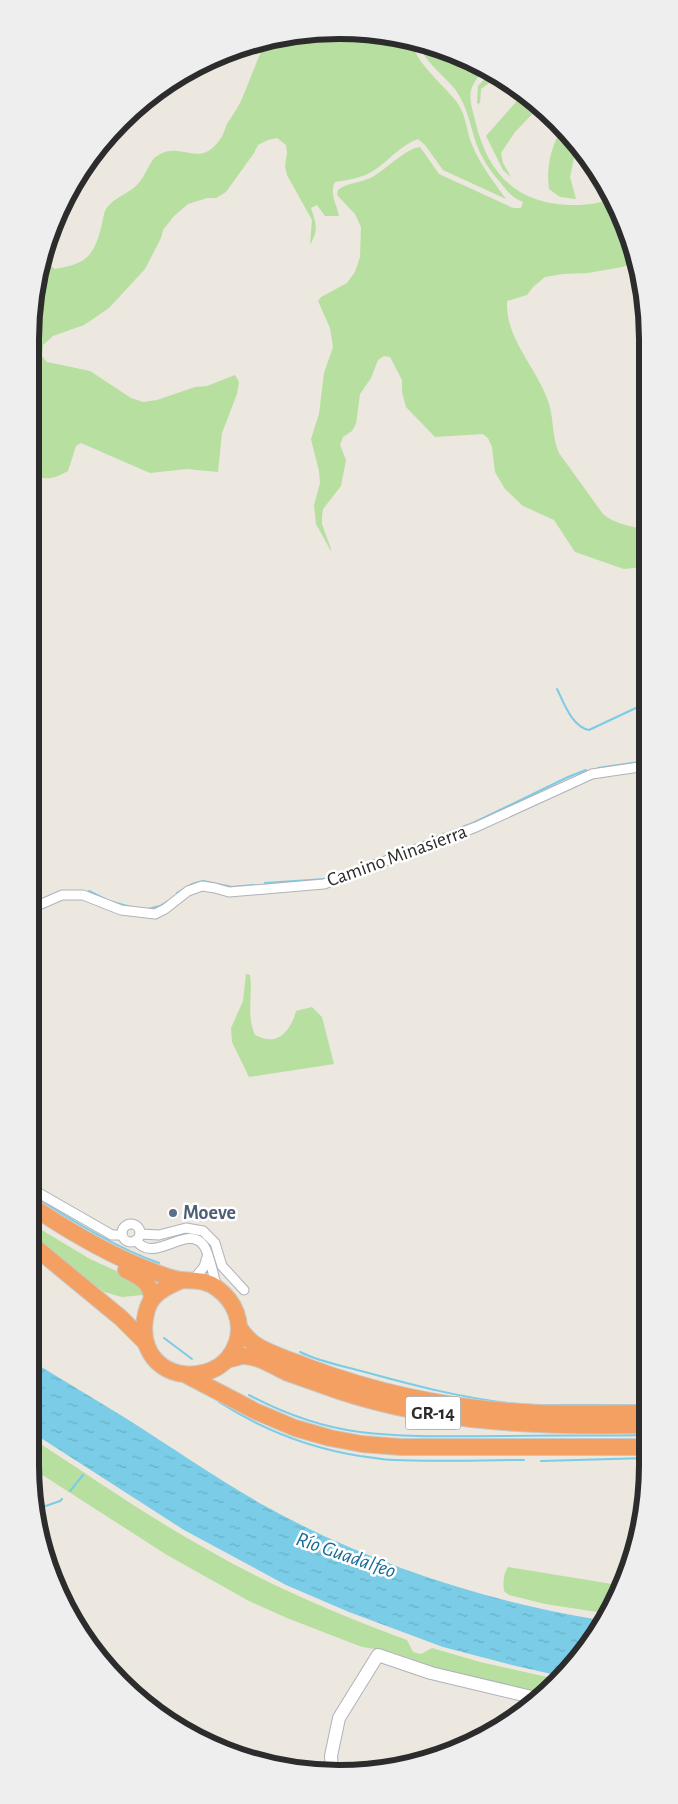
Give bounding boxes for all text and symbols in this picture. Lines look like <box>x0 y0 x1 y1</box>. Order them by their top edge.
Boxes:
street label: Camino Minasierra <box>324 821 470 891</box>
place label: Moeve <box>183 1203 236 1223</box>
marker: Moeve <box>167 1207 179 1219</box>
road number: GR-14 <box>406 1396 460 1430</box>
water label: Río Guadalfeo <box>293 1528 399 1582</box>

